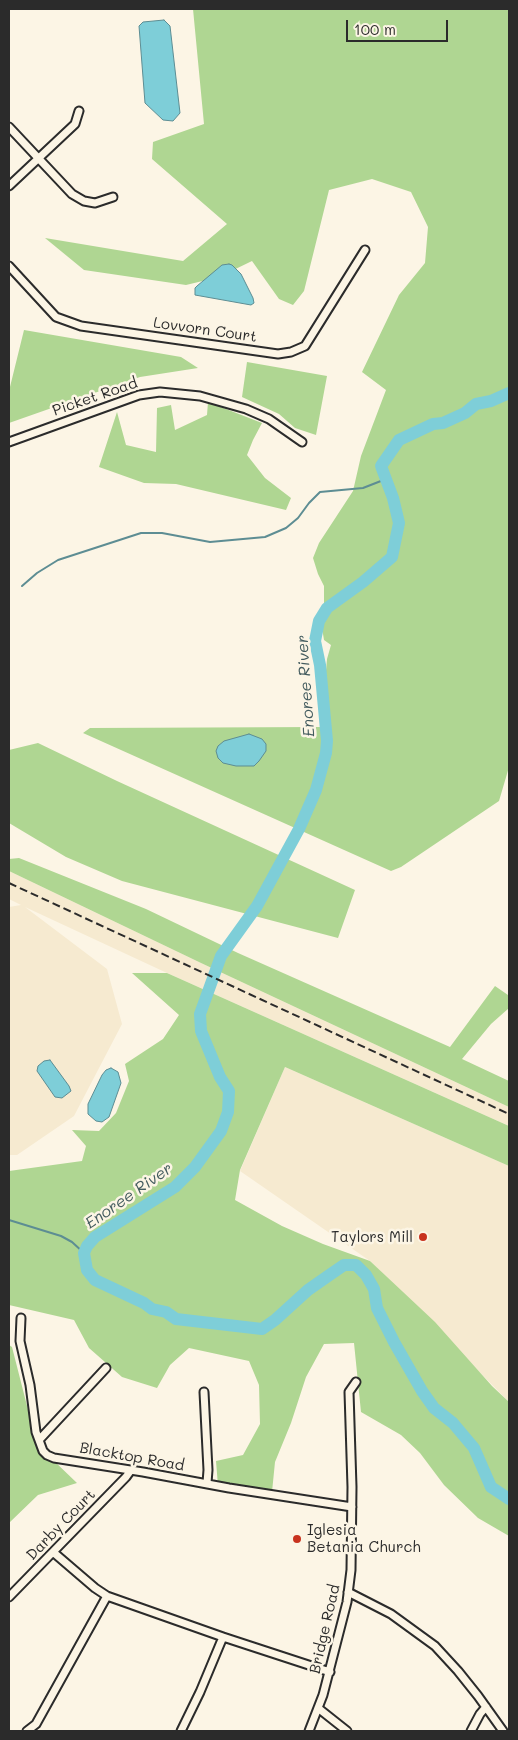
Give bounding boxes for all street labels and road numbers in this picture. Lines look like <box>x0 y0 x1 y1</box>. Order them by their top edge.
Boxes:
street label: Lovvorn Court <box>152 314 258 346</box>
street label: Picket Road <box>50 374 140 420</box>
street label: Blacktop Road <box>78 1439 186 1475</box>
street label: Darby Court <box>23 1486 99 1564</box>
street label: Bridge Road <box>306 1583 344 1675</box>

